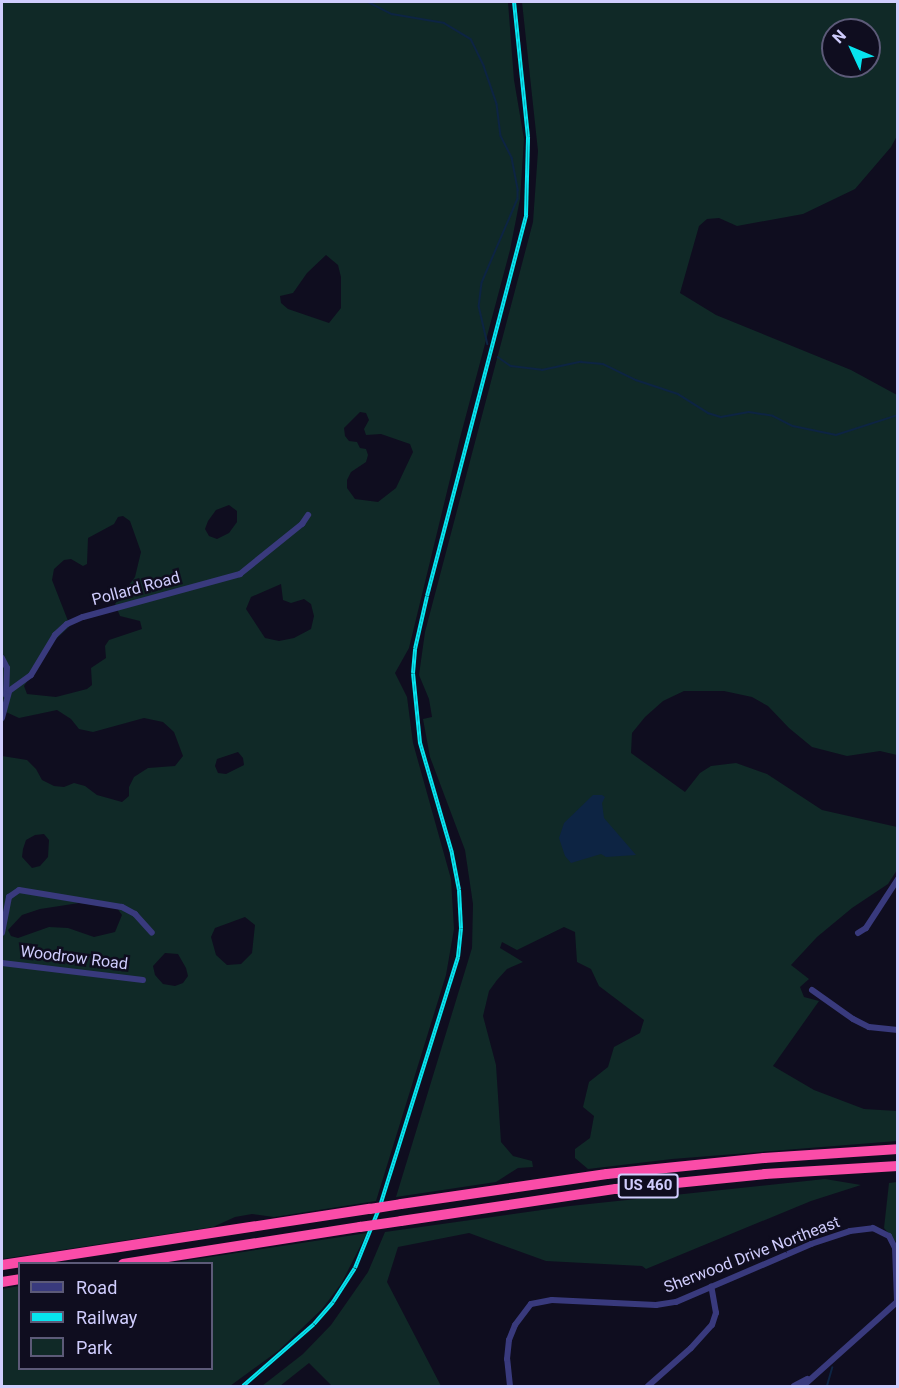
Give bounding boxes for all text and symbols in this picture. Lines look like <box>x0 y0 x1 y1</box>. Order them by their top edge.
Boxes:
north arrow <box>821 18 881 78</box>
text: N <box>828 26 850 47</box>
street label: Pollard Road <box>90 568 182 610</box>
street label: Woodrow Road <box>19 942 129 974</box>
road number: US 460 <box>616 1174 680 1198</box>
street label: Sherwood Drive Northeast <box>661 1213 843 1297</box>
legend <box>18 1262 213 1370</box>
text: Road <box>76 1277 117 1298</box>
text: Railway <box>76 1307 137 1328</box>
text: Park <box>76 1337 112 1358</box>

